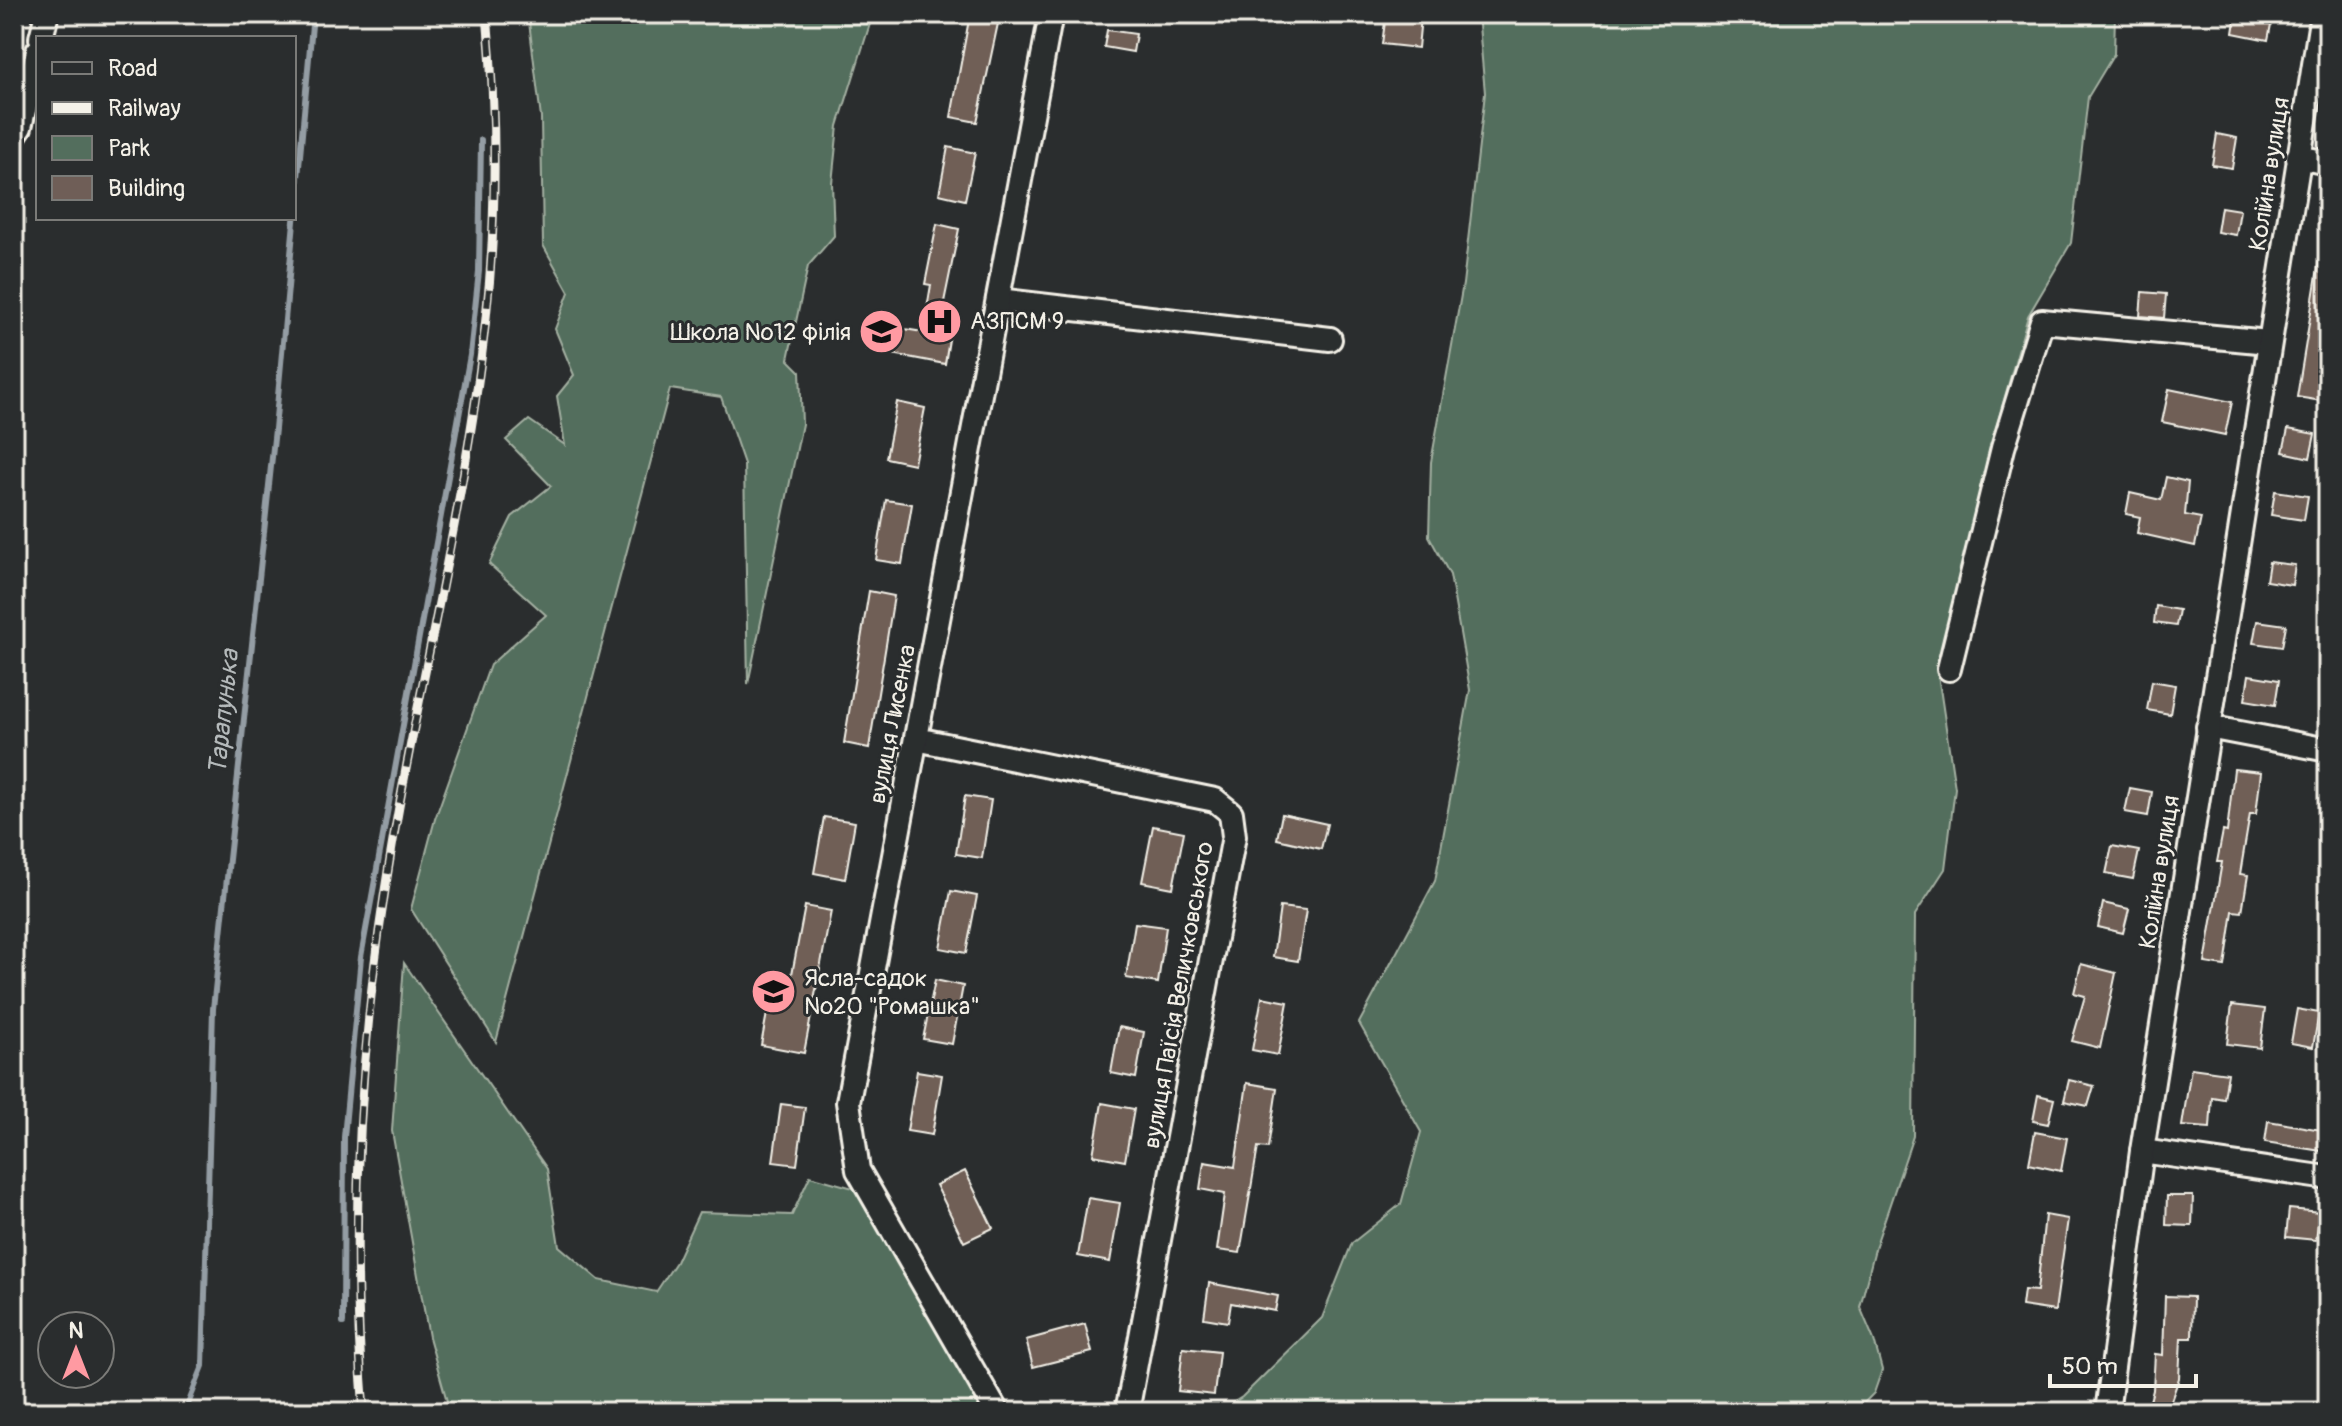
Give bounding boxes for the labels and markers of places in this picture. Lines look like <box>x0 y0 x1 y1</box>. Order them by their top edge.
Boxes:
hospital icon: АЗПСМ 9 <box>915 297 963 345</box>
place label: АЗПСМ 9 <box>970 307 1064 336</box>
school or university icon: Школа №12 філія <box>858 308 906 356</box>
place label: Школа №12 філія <box>671 318 851 347</box>
place label: Ясла-садок №20 "Ромашка" <box>804 964 980 1021</box>
school or university icon: Ясла-садок №20 "Ромашка" <box>749 968 797 1016</box>

